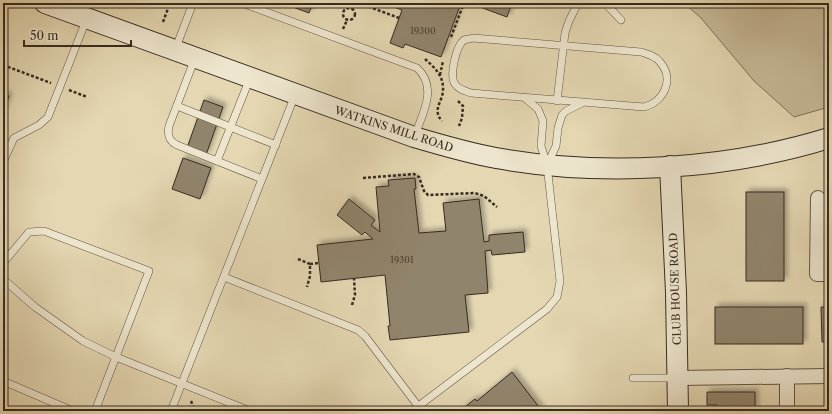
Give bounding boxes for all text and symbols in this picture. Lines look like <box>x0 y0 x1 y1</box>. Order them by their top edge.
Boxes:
scale bar <box>24 22 131 48</box>
house number: 19300 <box>410 25 436 36</box>
text: 50 m <box>30 28 59 43</box>
street label: WATKINS MILL ROAD <box>332 103 455 155</box>
street label: CLUB HOUSE ROAD <box>666 233 684 345</box>
house number: 19301 <box>390 254 414 265</box>

